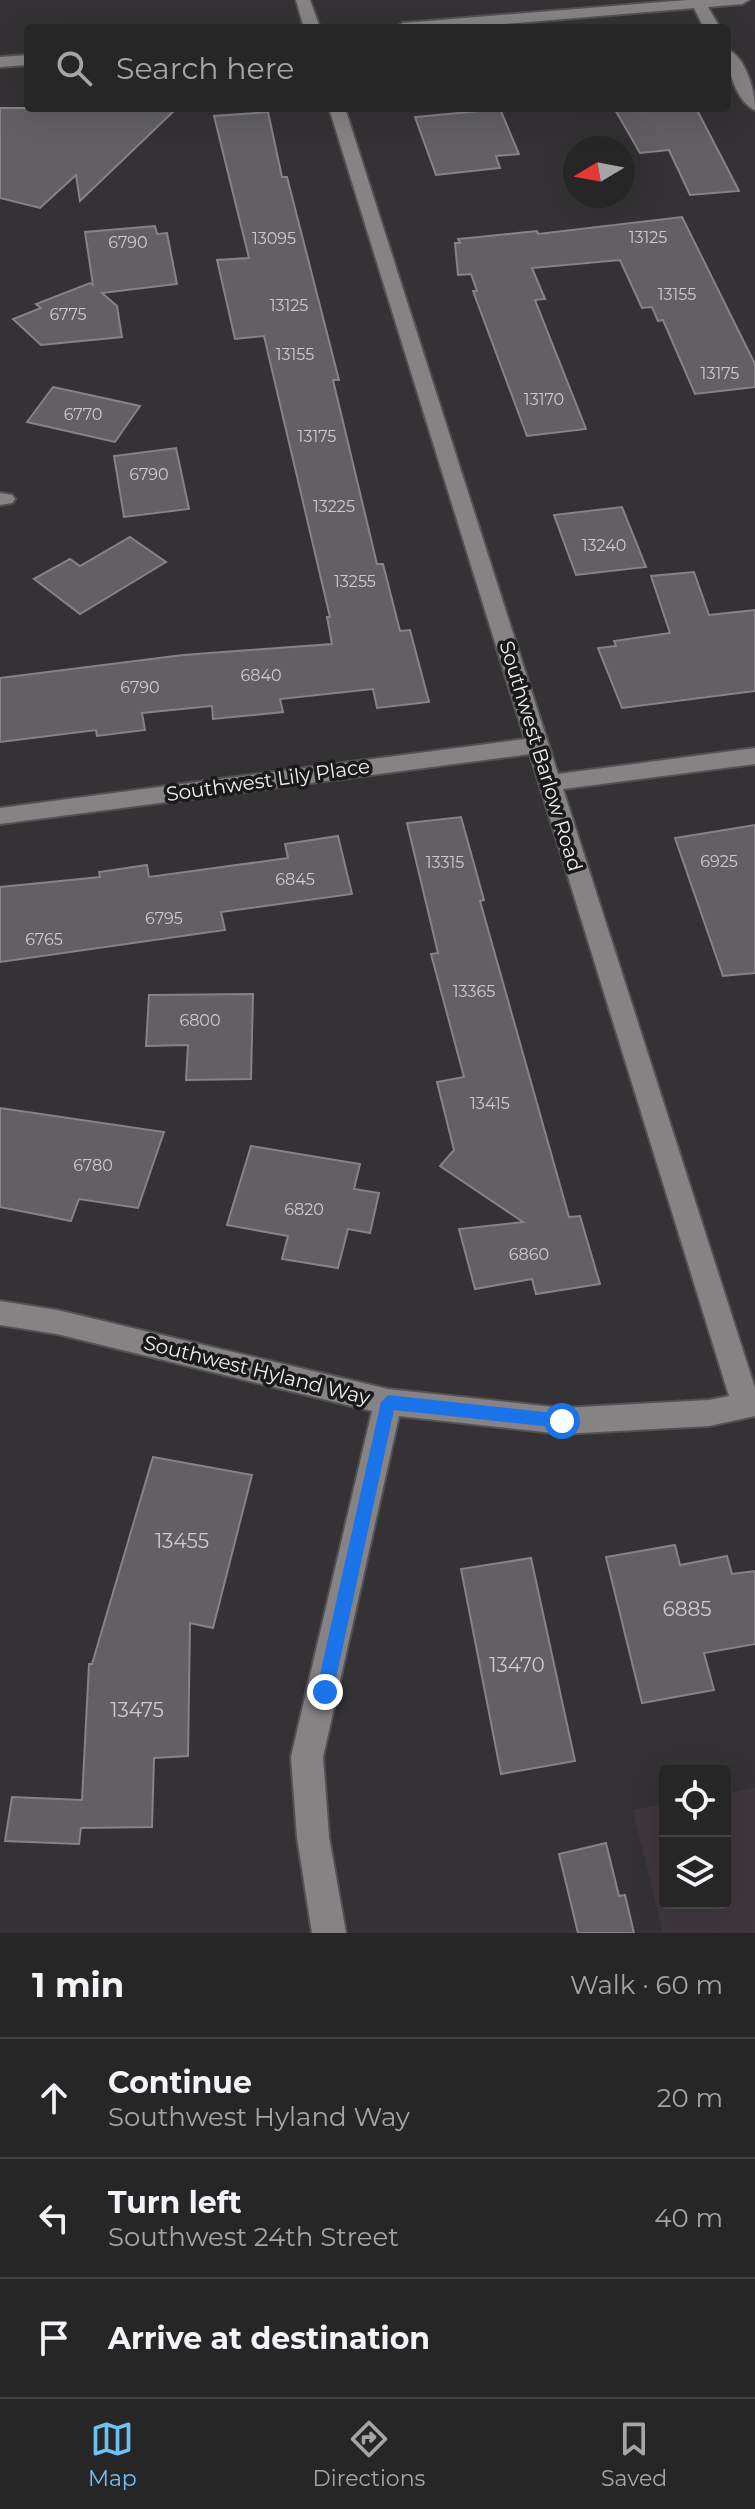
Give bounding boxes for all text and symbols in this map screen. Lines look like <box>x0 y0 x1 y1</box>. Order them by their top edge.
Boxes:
search box <box>24 24 731 112</box>
icon: search <box>52 46 96 90</box>
text: Search here <box>116 50 294 87</box>
north arrow <box>563 136 635 208</box>
house number: 13125 <box>629 228 667 247</box>
house number: 13095 <box>252 229 296 248</box>
house number: 6790 <box>108 233 148 252</box>
house number: 13155 <box>658 285 696 304</box>
house number: 13125 <box>270 296 308 315</box>
house number: 6775 <box>49 305 87 324</box>
house number: 13155 <box>276 345 314 364</box>
house number: 13175 <box>701 364 739 383</box>
house number: 13170 <box>524 390 564 409</box>
house number: 6770 <box>64 405 102 424</box>
house number: 13175 <box>298 427 336 446</box>
house number: 6790 <box>129 465 169 484</box>
house number: 13225 <box>313 497 355 516</box>
house number: 13240 <box>582 536 626 555</box>
house number: 13255 <box>334 572 376 591</box>
street label: Southwest Barlow Road <box>494 638 588 874</box>
house number: 6840 <box>240 666 282 685</box>
house number: 6790 <box>120 678 160 697</box>
street label: Southwest Lily Place <box>165 754 371 806</box>
house number: 6925 <box>700 852 738 871</box>
house number: 13315 <box>426 853 464 872</box>
house number: 6845 <box>275 870 315 889</box>
house number: 6795 <box>145 909 183 928</box>
house number: 6765 <box>25 930 63 949</box>
house number: 13365 <box>453 982 495 1001</box>
house number: 6800 <box>179 1011 221 1030</box>
house number: 13415 <box>470 1094 510 1113</box>
house number: 6780 <box>73 1156 113 1175</box>
house number: 6820 <box>284 1200 324 1219</box>
house number: 6860 <box>509 1245 549 1264</box>
street label: Southwest Hyland Way <box>141 1330 373 1410</box>
route start <box>544 1403 580 1439</box>
house number: 13455 <box>155 1529 209 1553</box>
house number: 6885 <box>662 1597 712 1621</box>
house number: 13470 <box>489 1653 545 1677</box>
route end <box>307 1674 343 1710</box>
house number: 13475 <box>110 1698 164 1722</box>
map controls <box>659 1765 731 1909</box>
button: locate <box>659 1765 731 1837</box>
button: layers <box>659 1837 731 1909</box>
text: 1 min <box>32 1964 124 2006</box>
text: Walk · 60 m <box>570 1969 723 2001</box>
text: Continue <box>108 2064 252 2101</box>
icon: ahead <box>32 2076 76 2120</box>
text: 20 m <box>657 2082 723 2114</box>
text: Southwest Hyland Way <box>108 2101 410 2133</box>
text: Turn left <box>108 2184 241 2221</box>
icon: left <box>32 2196 76 2240</box>
text: 40 m <box>654 2202 723 2234</box>
text: Southwest 24th Street <box>108 2221 399 2253</box>
icon: arrive <box>32 2316 76 2360</box>
text: Arrive at destination <box>108 2320 430 2357</box>
tab: Map <box>88 2417 137 2492</box>
tab: Directions <box>313 2417 425 2492</box>
tab: Saved <box>601 2417 667 2492</box>

